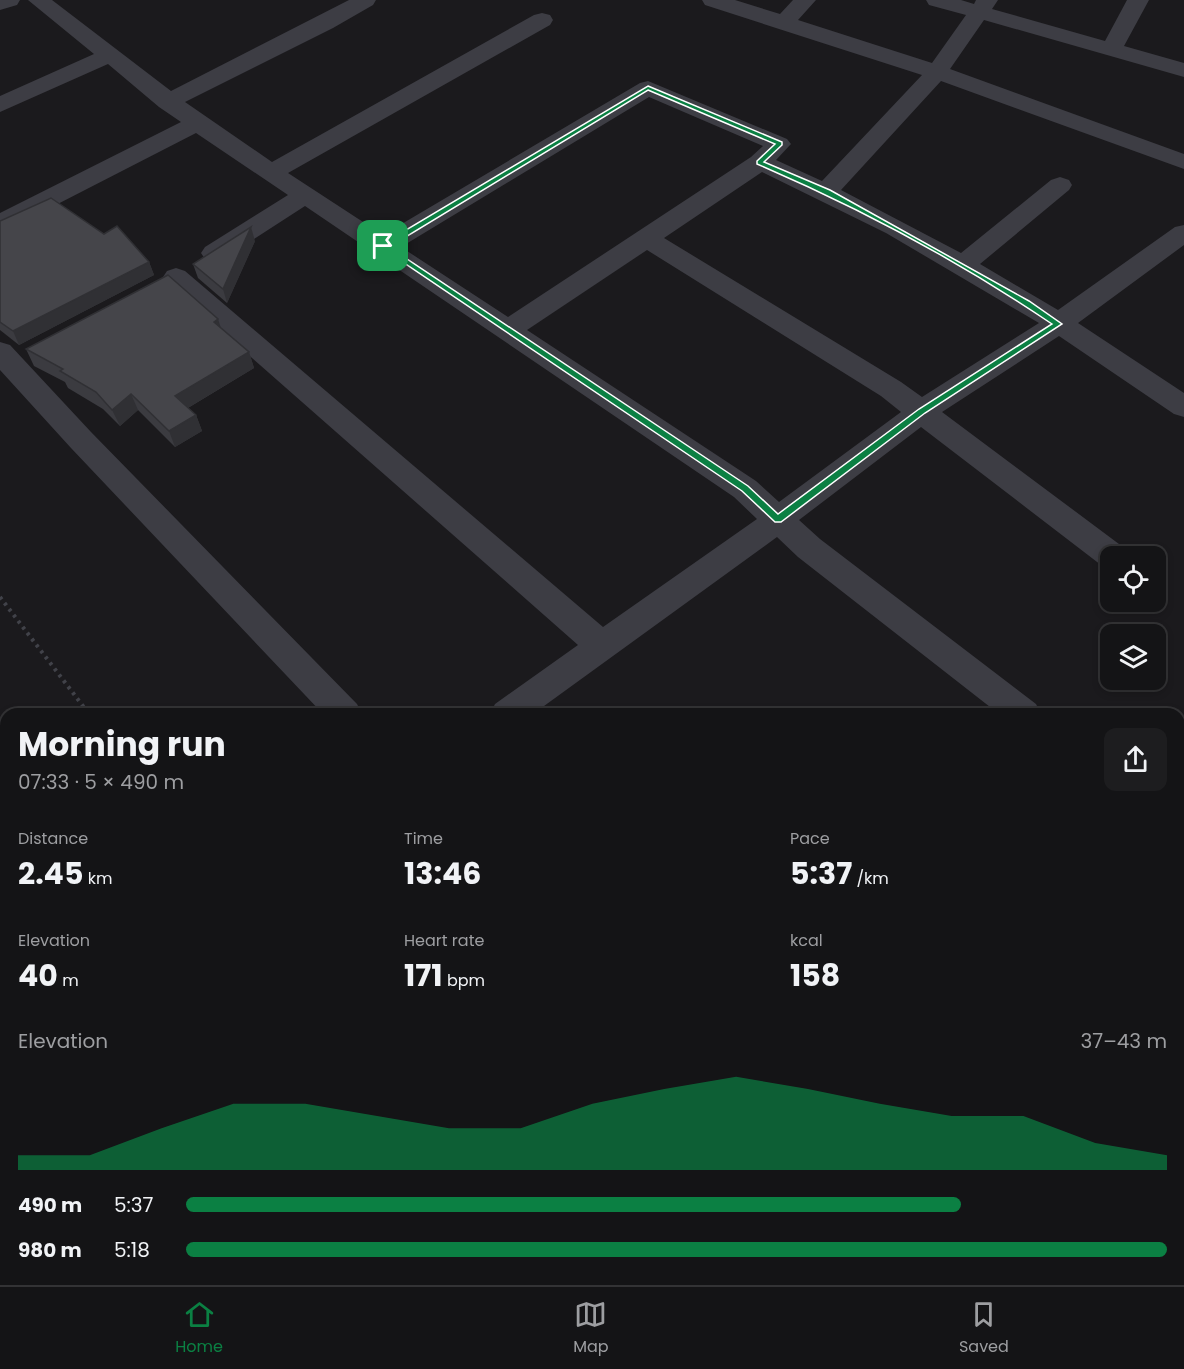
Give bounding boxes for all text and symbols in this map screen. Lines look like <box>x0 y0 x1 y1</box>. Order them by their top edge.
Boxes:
pin <box>357 220 408 271</box>
icon: arrive <box>366 229 399 262</box>
map controls <box>1100 546 1166 690</box>
button: locate <box>1100 546 1166 612</box>
button: layers <box>1100 624 1166 690</box>
text: Morning run <box>18 721 226 768</box>
button: share <box>1104 728 1167 791</box>
text: 07:33 · 5 × 490 m <box>18 768 184 796</box>
text: Distance <box>18 827 88 850</box>
text: Time <box>404 827 443 850</box>
text: Pace <box>790 827 830 850</box>
text: 2.45 <box>18 852 83 895</box>
text: 13:46 <box>404 852 481 895</box>
text: 5:37 <box>790 852 852 895</box>
text: km <box>83 867 112 890</box>
text: /km <box>852 867 889 890</box>
text: Elevation <box>18 929 90 952</box>
text: Heart rate <box>404 929 484 952</box>
text: kcal <box>790 929 823 952</box>
text: 40 <box>18 954 58 997</box>
text: 171 <box>404 954 443 997</box>
text: 158 <box>790 954 840 997</box>
text: m <box>58 969 79 992</box>
text: bpm <box>443 969 485 992</box>
text: Elevation <box>18 1027 108 1055</box>
text: 37–43 m <box>1080 1027 1167 1055</box>
text: 490 m <box>18 1191 82 1219</box>
text: 5:37 <box>114 1191 154 1219</box>
text: 980 m <box>18 1236 82 1264</box>
text: 5:18 <box>114 1236 150 1264</box>
tab: Home <box>175 1298 223 1359</box>
tab: Map <box>573 1298 609 1359</box>
tab: Saved <box>959 1298 1009 1359</box>

